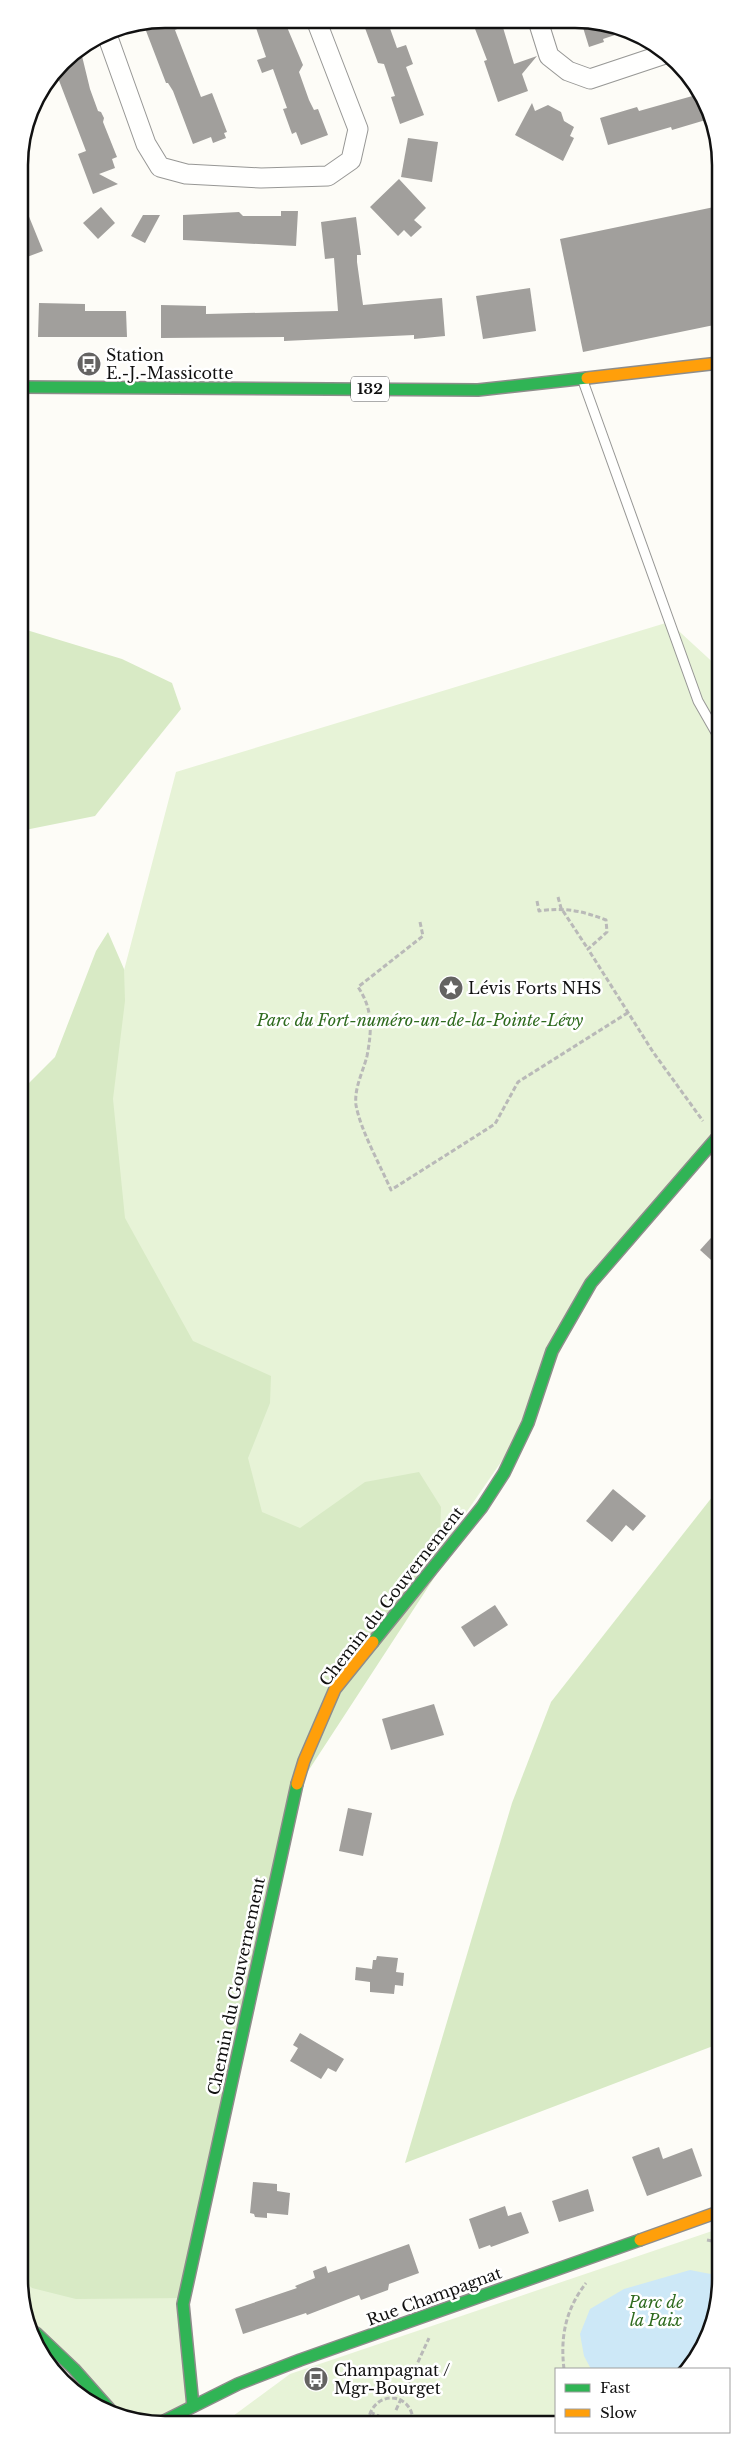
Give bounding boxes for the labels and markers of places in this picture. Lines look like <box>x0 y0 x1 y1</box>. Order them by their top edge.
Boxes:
place label: Station E.-J.-Massicotte <box>106 345 233 383</box>
bus stop icon: Station E.-J.-Massicotte <box>76 351 102 377</box>
place icon: Lévis Forts NHS <box>438 975 464 1001</box>
place label: Lévis Forts NHS <box>468 978 601 998</box>
place label: Champagnat / Mgr-Bourget <box>334 2360 450 2398</box>
bus stop icon: Champagnat / Mgr-Bourget <box>303 2366 329 2392</box>

